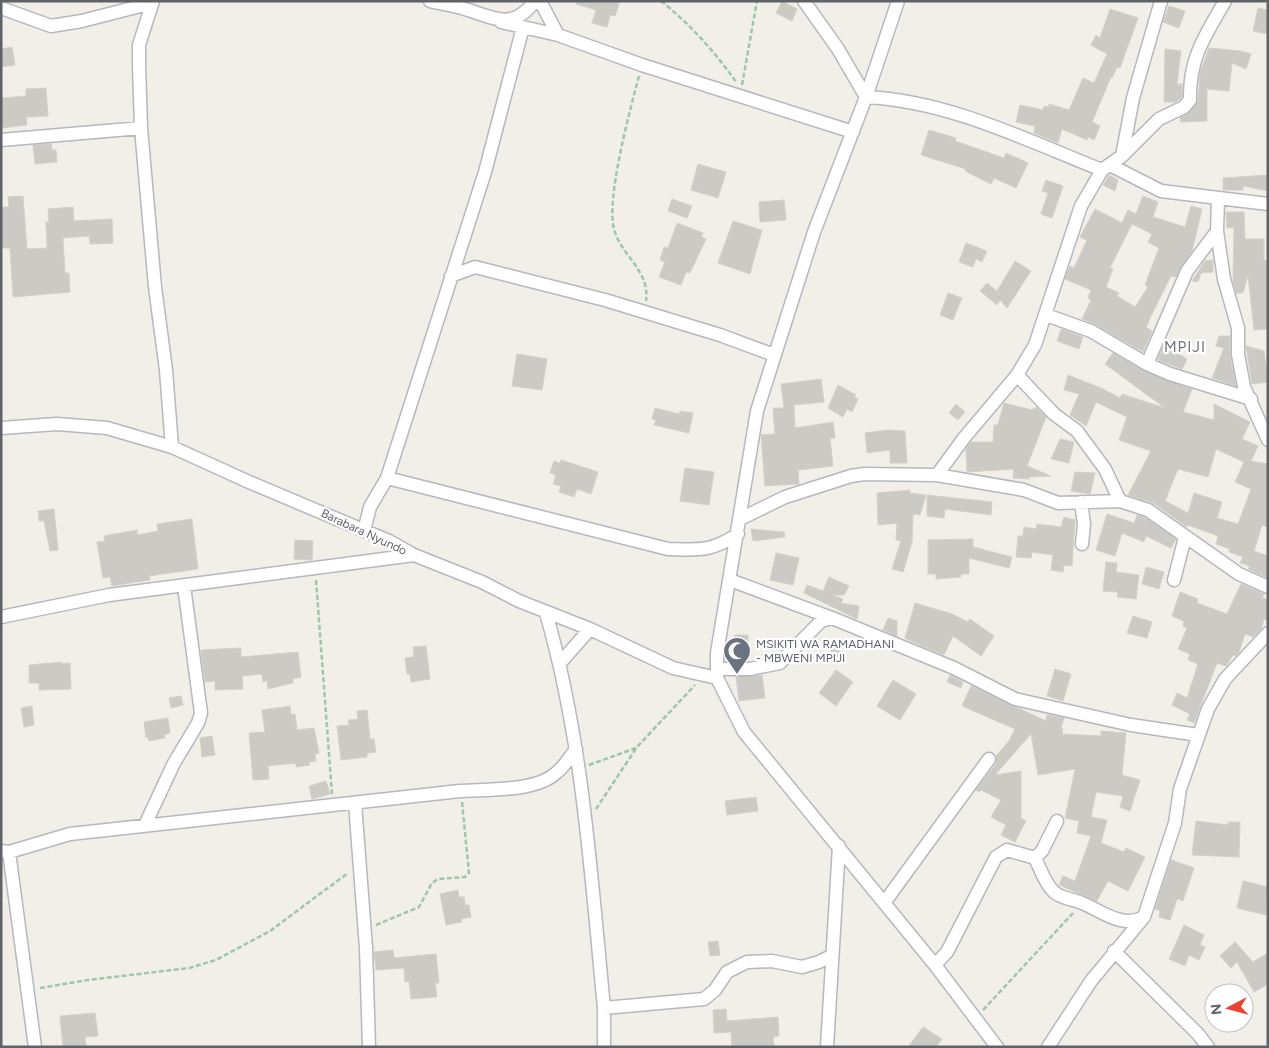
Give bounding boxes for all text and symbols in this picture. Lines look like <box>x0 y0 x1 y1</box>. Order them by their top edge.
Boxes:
district label: MPIJI <box>1164 338 1206 356</box>
street label: Barabara Nyundo <box>319 506 409 558</box>
mosque icon: MSIKITI WA RAMADHANI - MBWENI MPIJI <box>722 636 752 675</box>
place label: MSIKITI WA RAMADHANI - MBWENI MPIJI <box>756 637 894 665</box>
north arrow <box>1204 983 1254 1033</box>
text: N <box>1208 1003 1226 1016</box>

